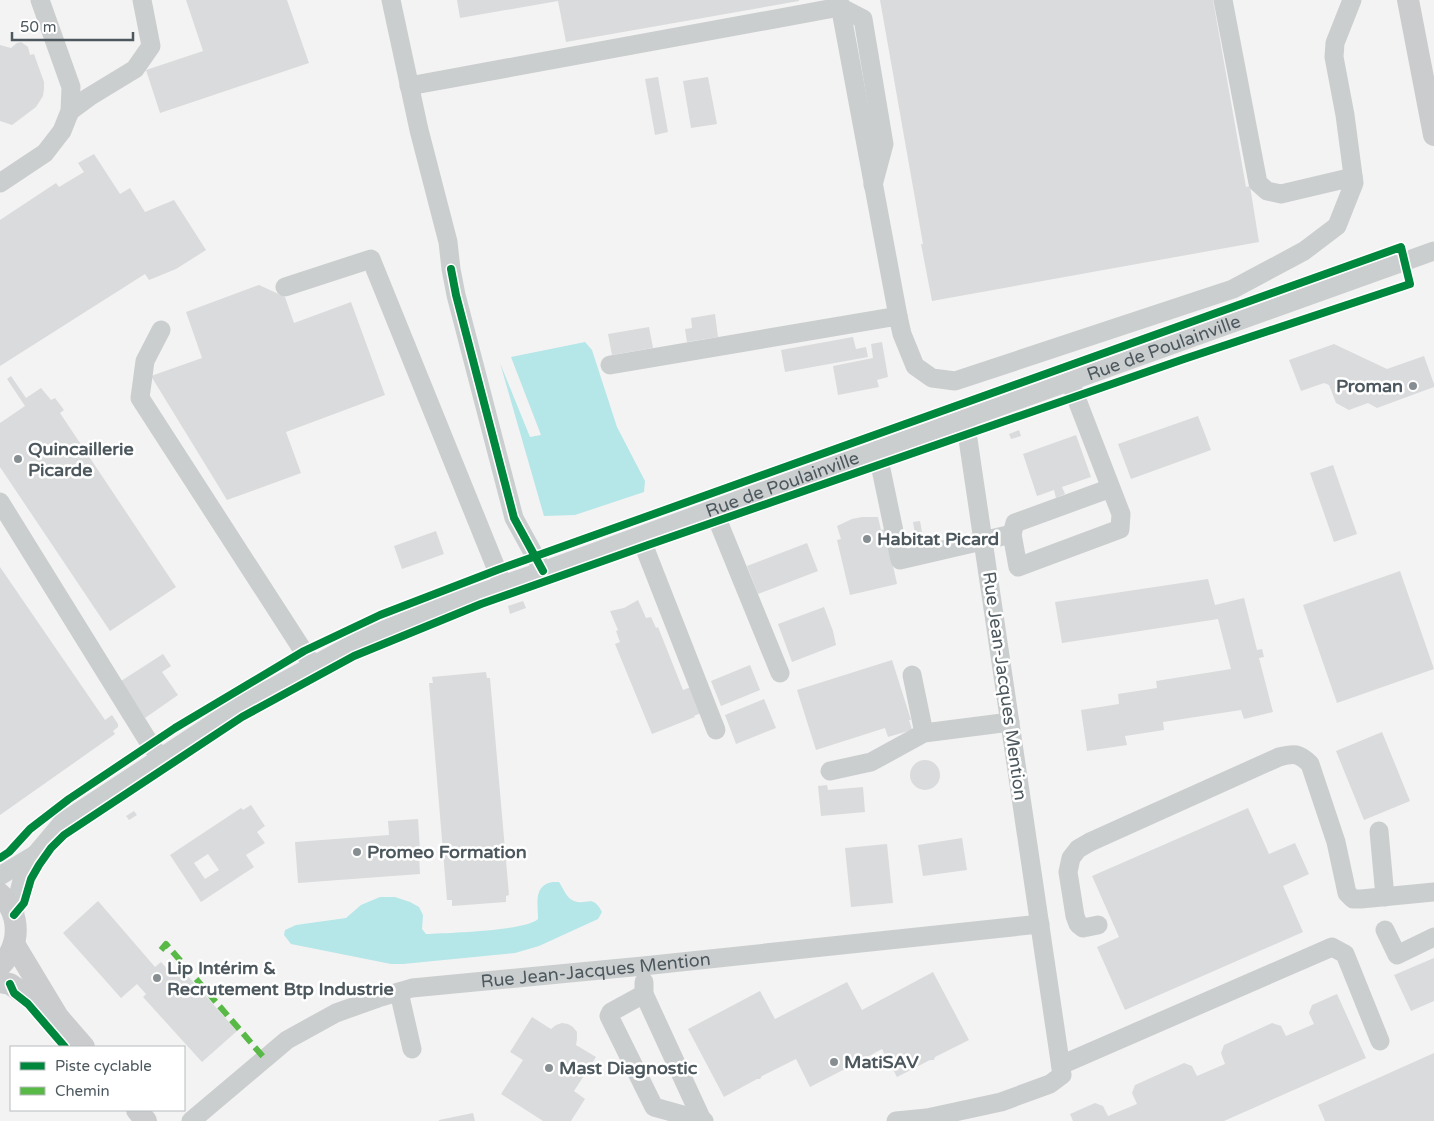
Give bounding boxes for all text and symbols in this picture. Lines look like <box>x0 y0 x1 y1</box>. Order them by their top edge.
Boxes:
scale bar <box>12 10 134 42</box>
text: 50 m <box>20 18 57 36</box>
street label: Rue de Poulainville <box>1084 310 1243 385</box>
place label: Proman <box>1336 375 1403 397</box>
marker: Proman <box>1407 380 1419 392</box>
place label: Quincaillerie Picarde <box>28 438 134 481</box>
street label: Rue de Poulainville <box>702 447 862 522</box>
marker: Quincaillerie Picarde <box>12 453 24 465</box>
place label: Habitat Picard <box>877 528 999 550</box>
marker: Habitat Picard <box>861 533 873 545</box>
street label: Rue Jean-Jacques Mention <box>978 570 1032 802</box>
place label: Promeo Formation <box>367 841 527 863</box>
marker: Promeo Formation <box>351 846 363 858</box>
street label: Rue Jean-Jacques Mention <box>480 948 712 992</box>
place label: Lip Intérim & Recrutement Btp Industrie <box>167 957 394 1000</box>
marker: Lip Intérim & Recrutement Btp Industrie <box>151 972 163 984</box>
legend <box>10 1046 185 1111</box>
place label: MatiSAV <box>844 1051 919 1073</box>
marker: MatiSAV <box>828 1056 840 1068</box>
text: Piste cyclable <box>55 1057 152 1075</box>
place label: Mast Diagnostic <box>559 1057 698 1079</box>
marker: Mast Diagnostic <box>543 1062 555 1074</box>
text: Chemin <box>55 1082 110 1100</box>

